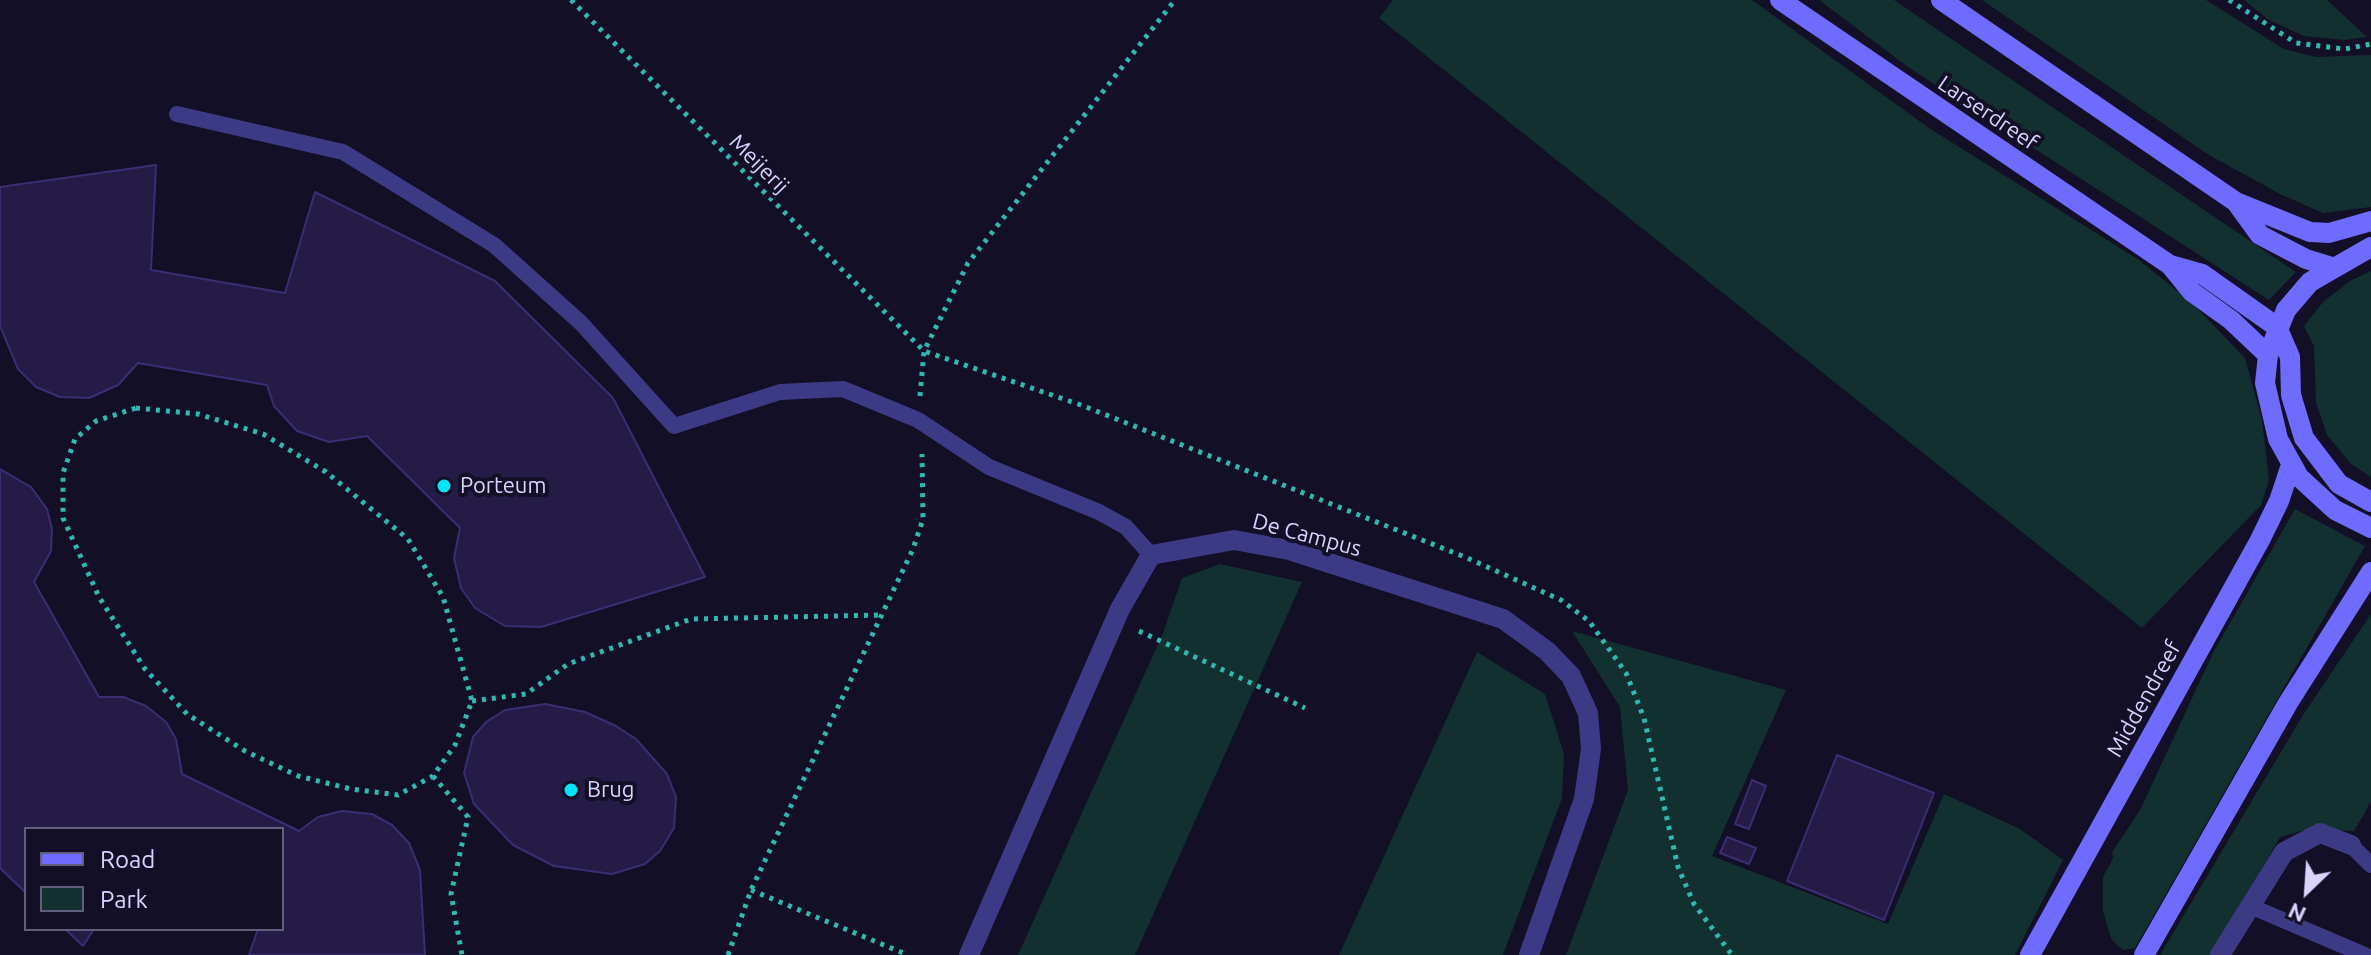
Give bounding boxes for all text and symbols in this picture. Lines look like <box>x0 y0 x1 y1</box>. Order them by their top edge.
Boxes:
street label: Larserdreef <box>1933 70 2043 156</box>
street label: Meijerij <box>724 129 794 199</box>
place label: Porteum <box>460 473 546 499</box>
marker: Porteum <box>435 477 453 495</box>
street label: De Campus <box>1250 508 1364 562</box>
street label: Middendreef <box>2101 636 2187 762</box>
place label: Brug <box>587 777 635 803</box>
marker: Brug <box>562 781 580 799</box>
legend <box>24 827 284 931</box>
text: Road <box>100 846 155 873</box>
north arrow <box>2267 851 2347 931</box>
text: Park <box>100 886 148 913</box>
text: N <box>2284 898 2309 928</box>

